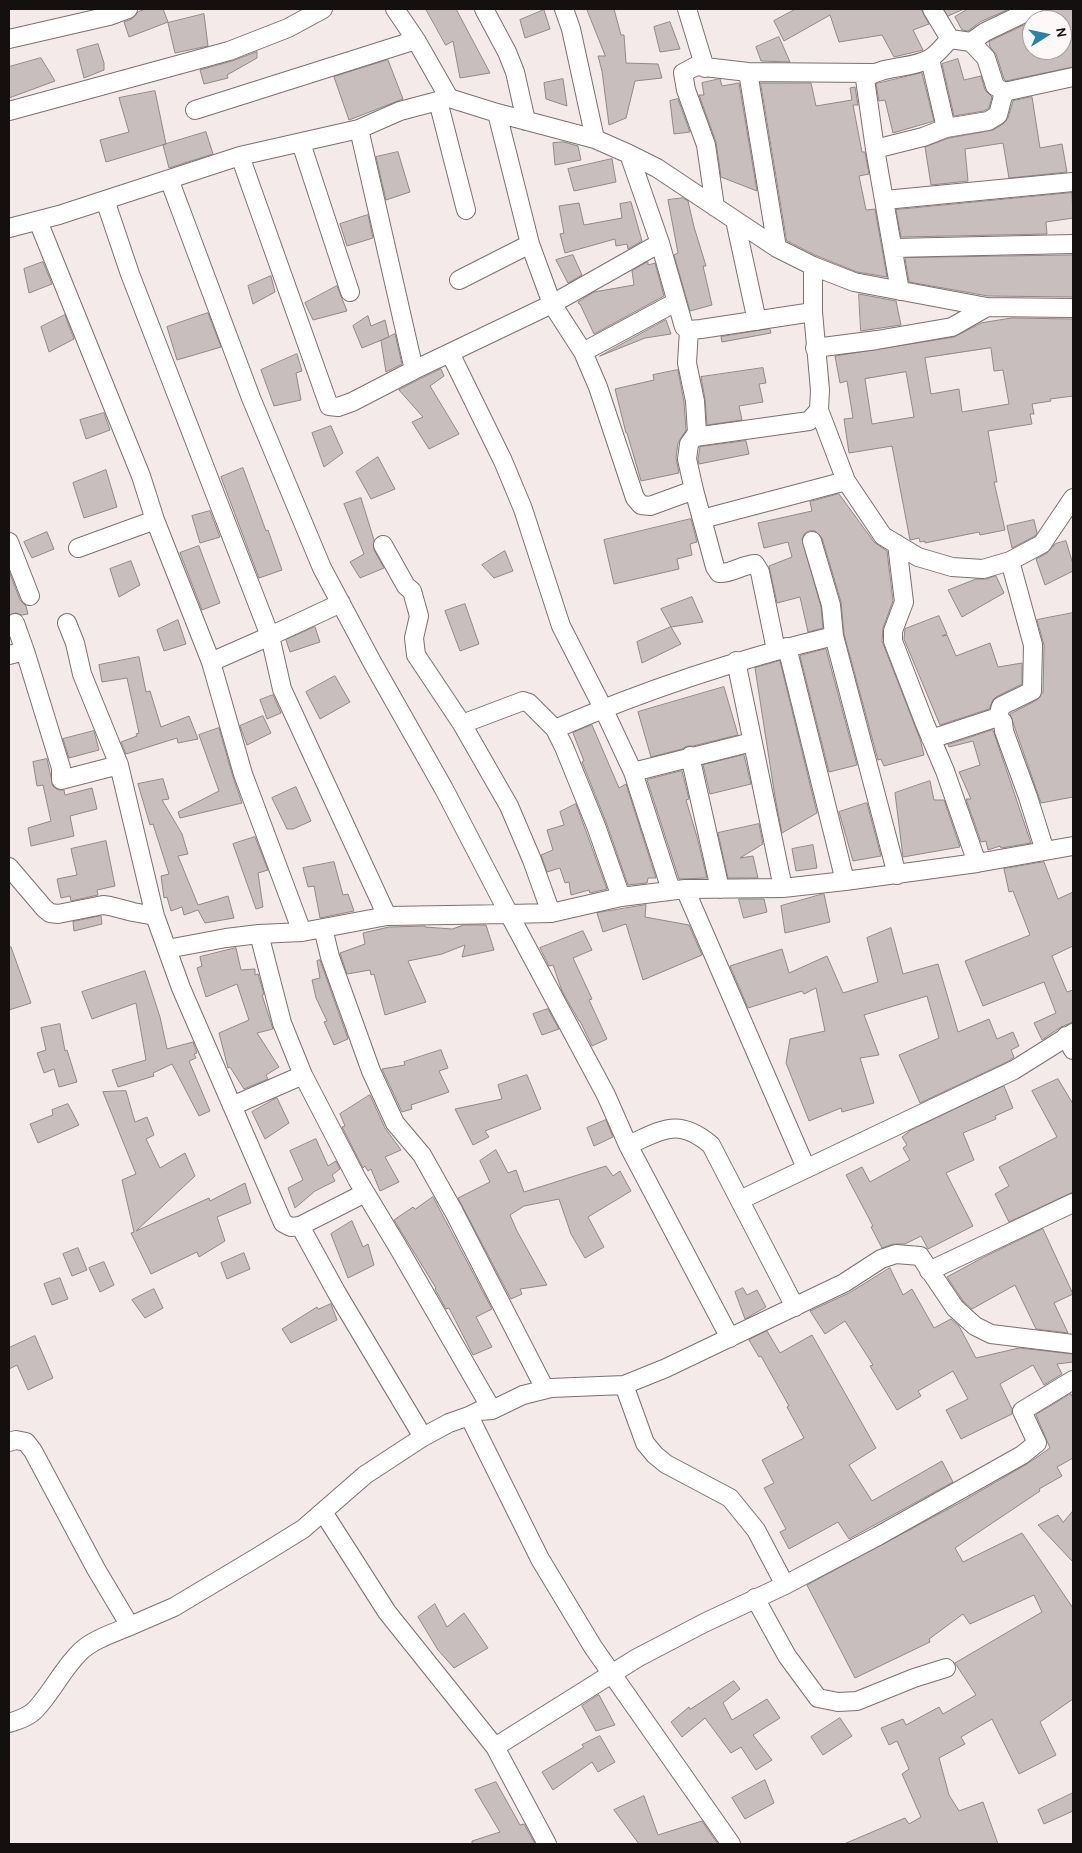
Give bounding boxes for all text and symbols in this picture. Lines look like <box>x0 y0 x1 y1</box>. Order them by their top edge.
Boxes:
north arrow <box>1022 10 1072 60</box>
text: N <box>1052 26 1071 39</box>

